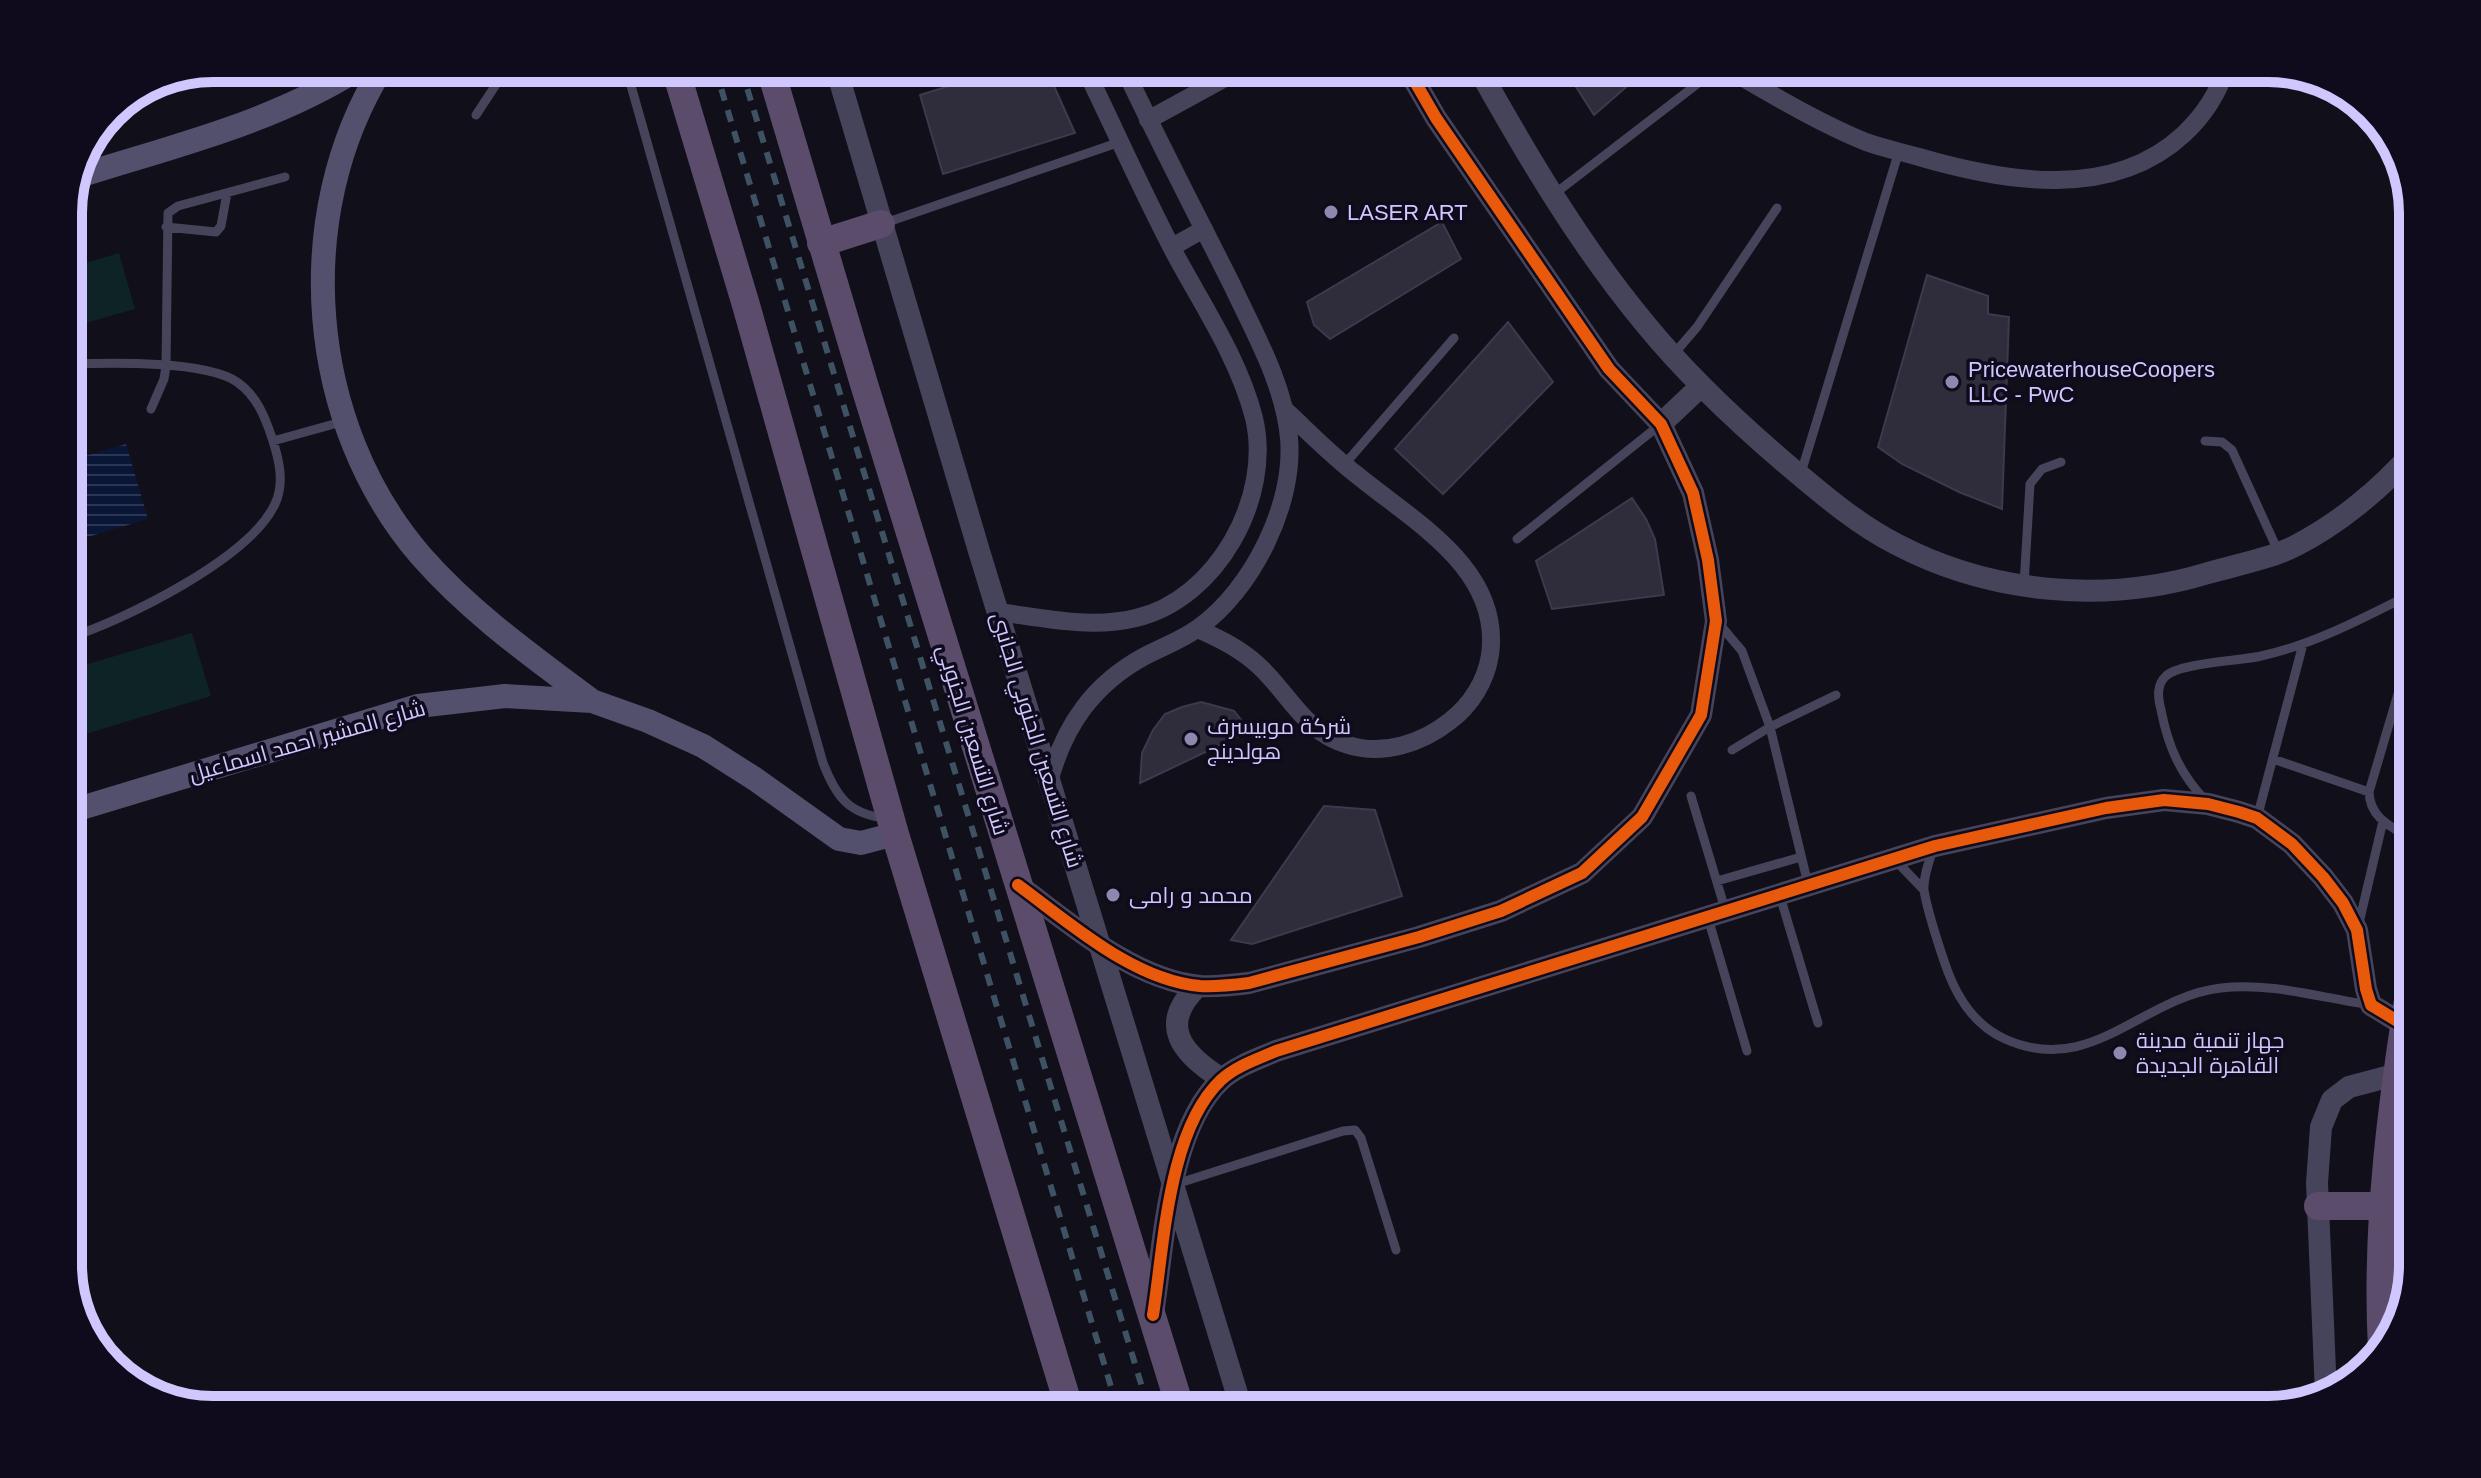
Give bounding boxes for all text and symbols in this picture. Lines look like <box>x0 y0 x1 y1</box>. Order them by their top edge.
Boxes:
place label: LASER ART <box>1347 200 1468 225</box>
marker: LASER ART <box>1322 203 1340 221</box>
place label: PricewaterhouseCoopers LLC - PwC <box>1968 357 2215 407</box>
marker: PricewaterhouseCoopers LLC - PwC <box>1943 373 1961 391</box>
street label: شارع التسعين الجنوبي الجانبى <box>982 609 1088 872</box>
street label: شارع التسعين الجنوبي <box>928 642 1014 839</box>
street label: شارع المشير احمد اسماعيل <box>186 695 429 789</box>
place label: شركة موبيسرف هولدينج <box>1207 714 1351 766</box>
marker: شركة موبيسرف هولدينج <box>1182 730 1200 748</box>
place label: محمد و رامى <box>1129 883 1253 909</box>
marker: محمد و رامى <box>1104 886 1122 904</box>
place label: جهاز تنمية مدينة القاهرة الجديدة <box>2136 1028 2285 1078</box>
marker: جهاز تنمية مدينة القاهرة الجديدة <box>2111 1044 2129 1062</box>

